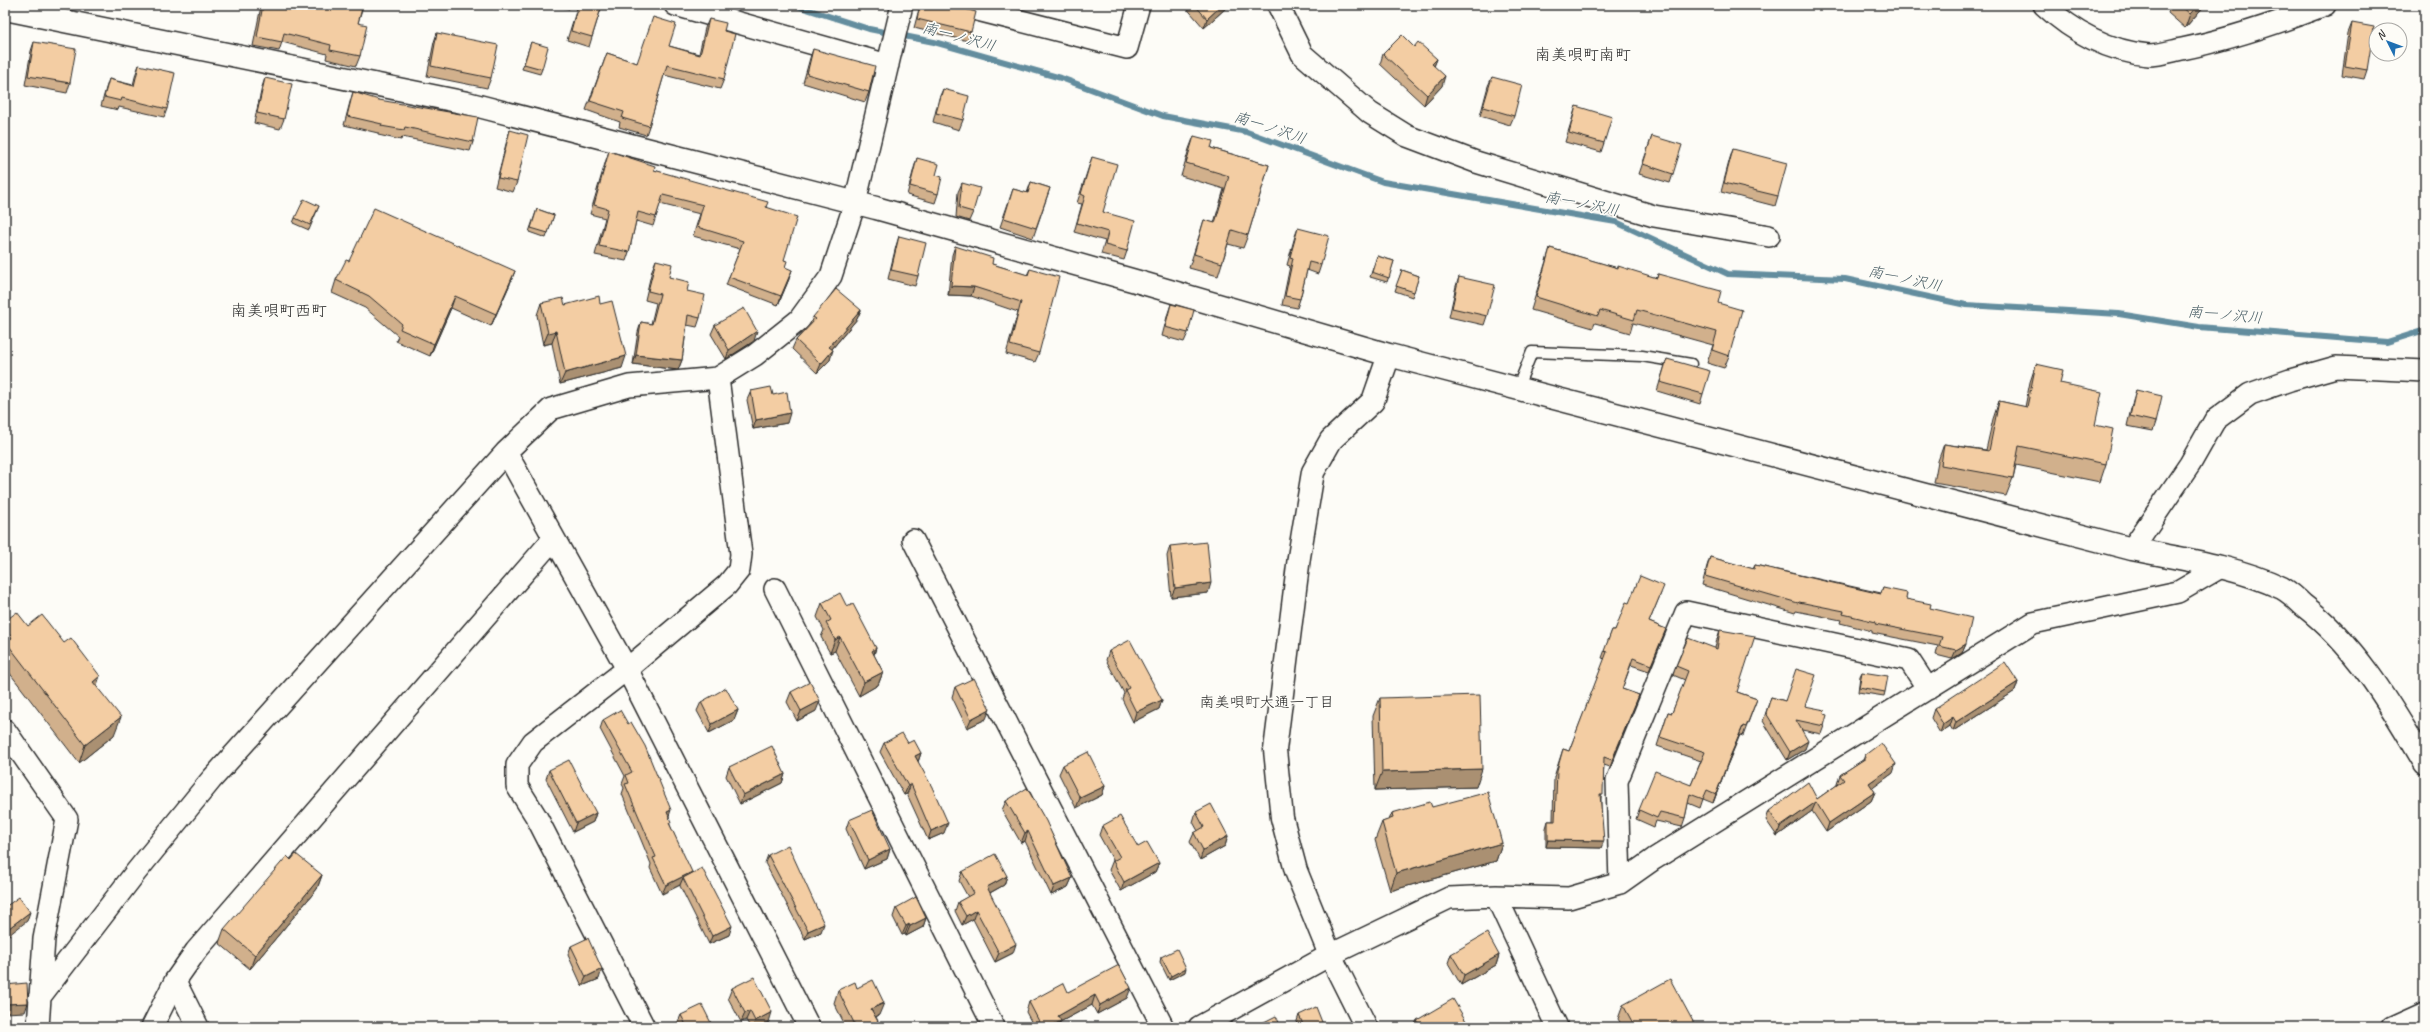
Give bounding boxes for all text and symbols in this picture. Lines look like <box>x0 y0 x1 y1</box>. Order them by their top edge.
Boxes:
water label: 南一ノ沢川 <box>920 18 998 56</box>
north arrow <box>2368 22 2408 62</box>
text: N <box>2373 26 2390 43</box>
district label: 南美唄町南町 <box>1535 45 1631 65</box>
water label: 南一ノ沢川 <box>1231 107 1309 149</box>
water label: 南一ノ沢川 <box>1543 188 1621 220</box>
water label: 南一ノ沢川 <box>1866 262 1944 296</box>
district label: 南美唄町西町 <box>231 301 327 321</box>
water label: 南一ノ沢川 <box>2187 302 2263 328</box>
district label: 南美唄町大通一丁目 <box>1199 693 1335 712</box>

